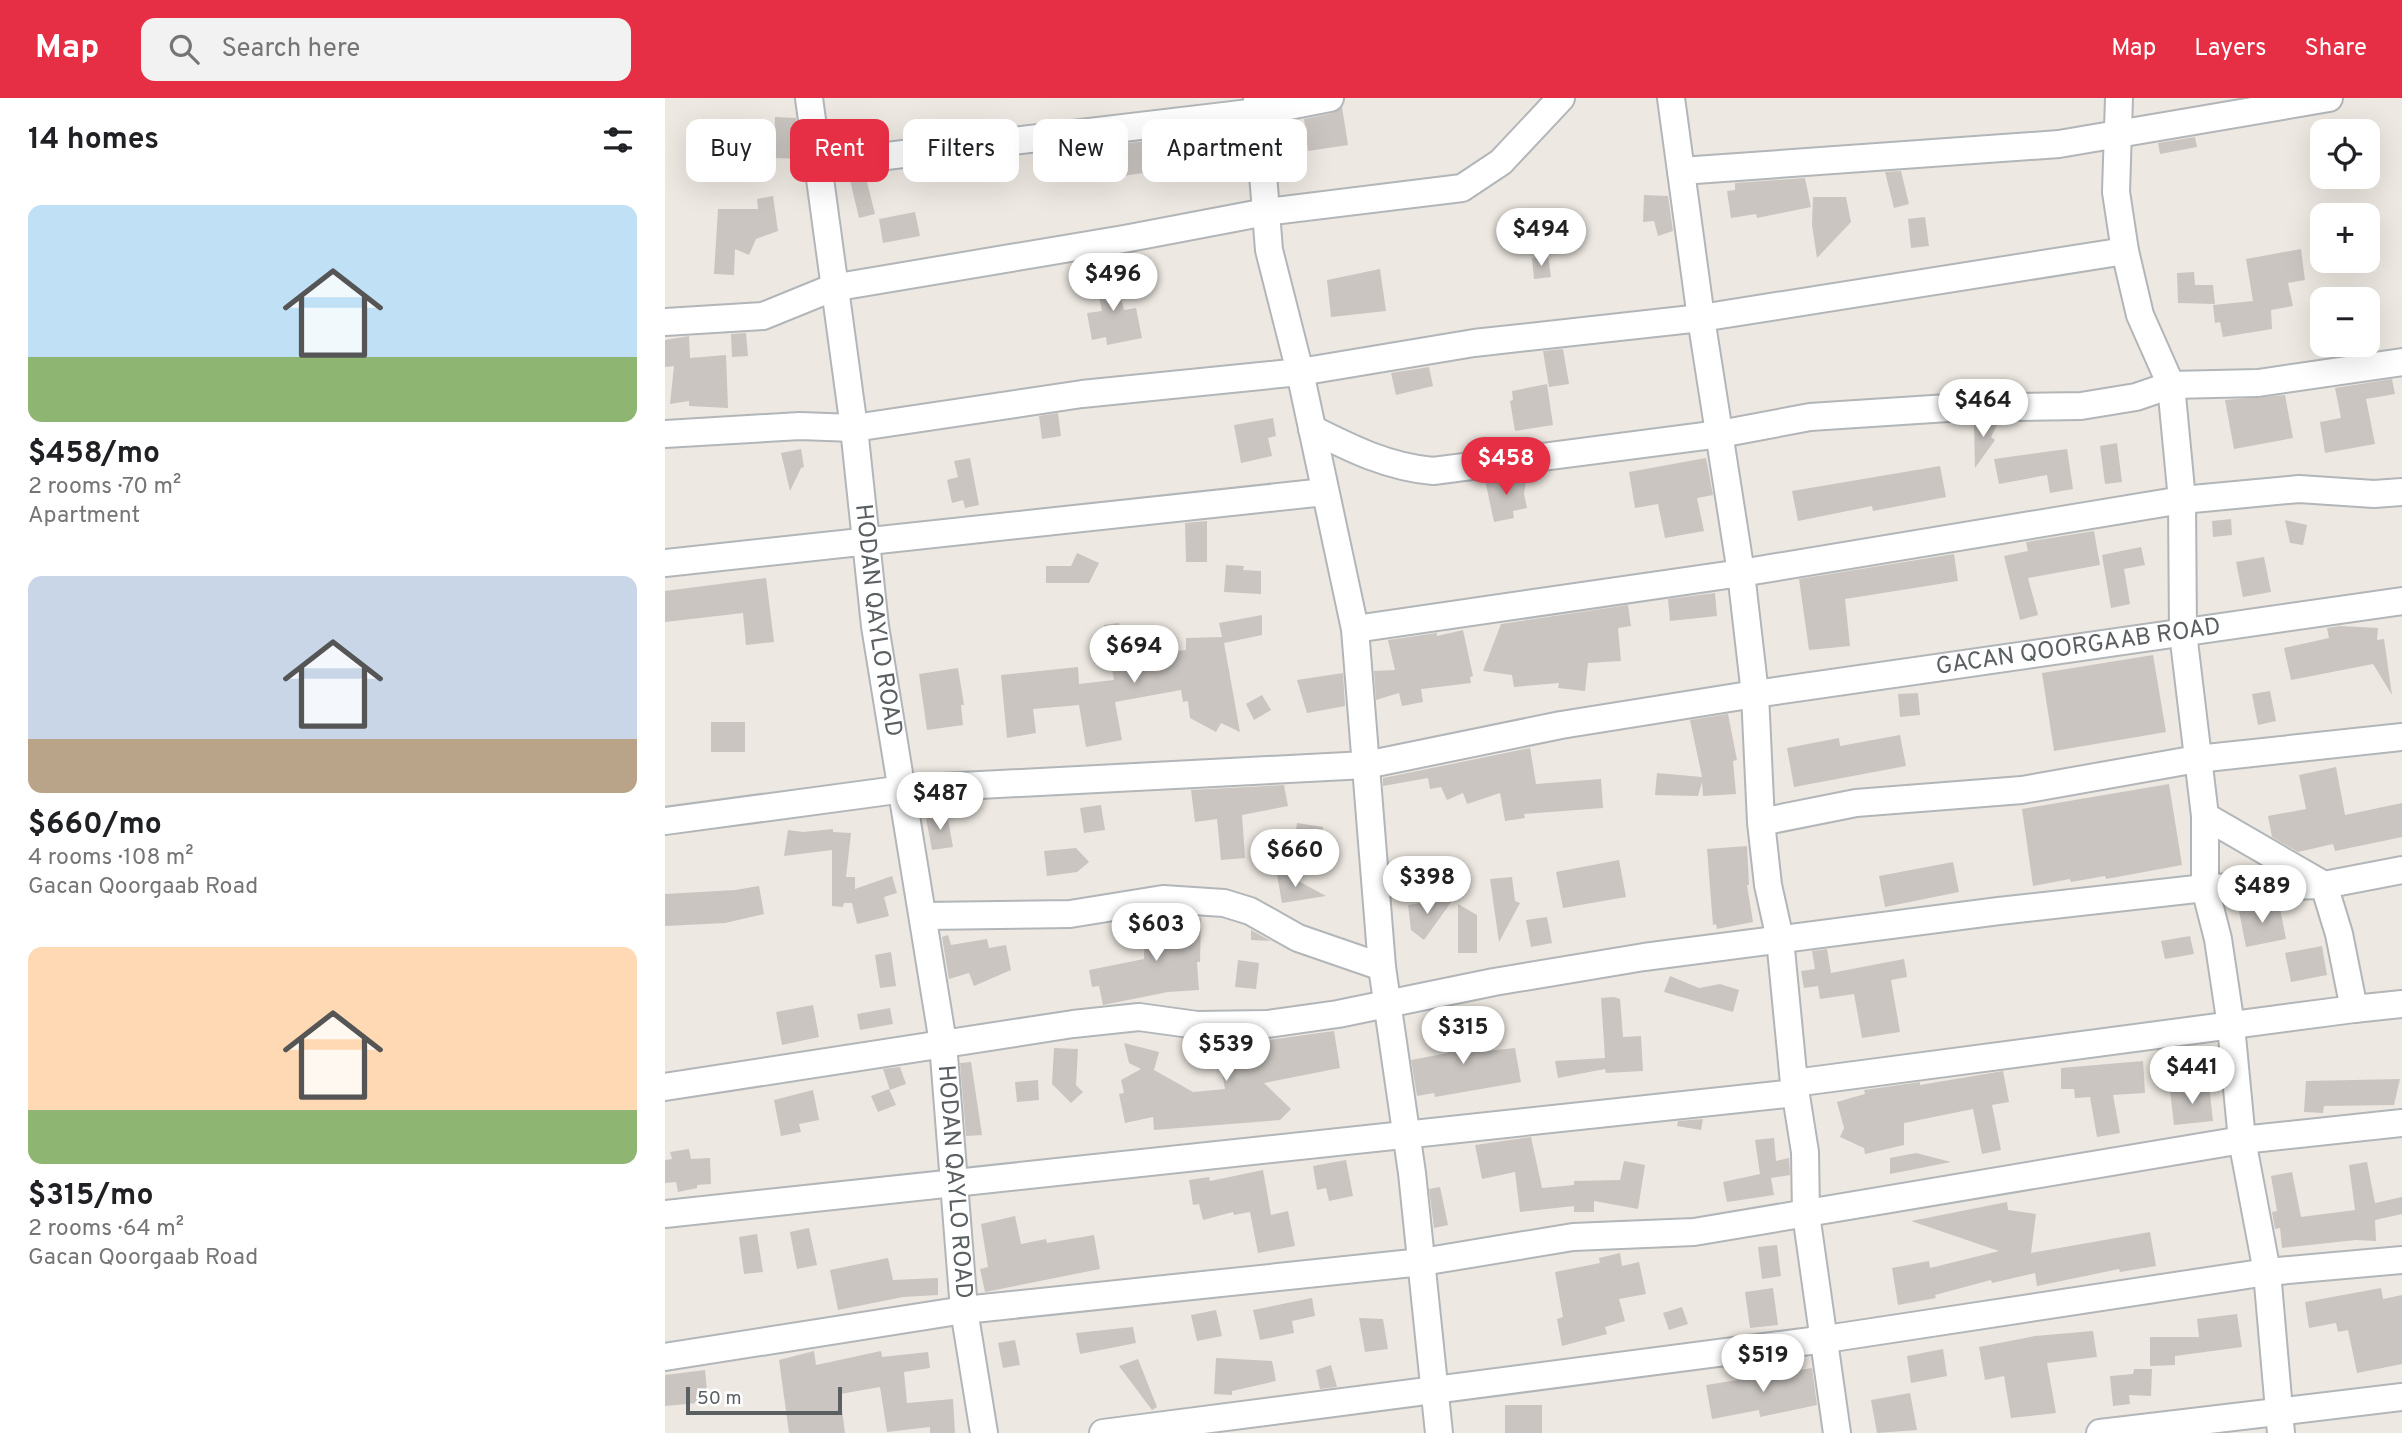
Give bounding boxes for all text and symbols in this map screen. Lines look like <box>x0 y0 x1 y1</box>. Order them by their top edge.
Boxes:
search box <box>141 18 631 81</box>
text: Map <box>35 28 99 70</box>
icon: search <box>165 30 203 68</box>
text: Search here <box>221 33 360 66</box>
text: Map <box>2111 34 2156 64</box>
text: Layers <box>2194 34 2266 64</box>
text: Share <box>2304 34 2367 64</box>
chip: Buy <box>686 119 776 182</box>
chip: Rent <box>790 119 889 182</box>
chip: Filters <box>903 119 1019 182</box>
chip: New <box>1033 119 1128 182</box>
chip: Apartment <box>1142 119 1307 182</box>
map controls <box>2310 119 2380 357</box>
button: locate <box>2310 119 2380 189</box>
icon: filters <box>599 121 637 159</box>
text: 14 homes <box>28 122 159 159</box>
button: + <box>2310 203 2380 273</box>
pin: $494 <box>1500 208 1582 268</box>
text: $494 <box>1512 216 1570 245</box>
icon: home <box>270 250 396 376</box>
pin: $496 <box>1072 254 1154 313</box>
text: $496 <box>1085 261 1141 290</box>
button: − <box>2310 287 2380 357</box>
pin: $464 <box>1942 380 2024 439</box>
text: $464 <box>1954 387 2012 416</box>
text: $458/mo <box>28 436 160 473</box>
pin: $458 <box>1465 438 1547 497</box>
text: $458 <box>1477 445 1535 474</box>
text: 2 rooms · 70 m² <box>28 473 181 502</box>
text: Apartment <box>28 502 140 531</box>
street label: HODAN QAYLO ROAD <box>847 503 908 739</box>
street label: GACAN QOORGAAB ROAD <box>1934 612 2223 683</box>
icon: home <box>270 621 396 747</box>
pin: $694 <box>1093 626 1175 685</box>
text: $694 <box>1106 633 1162 662</box>
pin: $487 <box>899 772 981 832</box>
text: $487 <box>913 780 967 809</box>
text: $660/mo <box>28 807 162 844</box>
pin: $660 <box>1254 830 1336 889</box>
text: $660 <box>1266 837 1324 866</box>
text: 4 rooms · 108 m² <box>28 844 194 873</box>
pin: $398 <box>1386 856 1468 916</box>
text: $398 <box>1399 864 1455 893</box>
pin: $489 <box>2221 866 2303 925</box>
text: Gacan Qoorgaab Road <box>28 873 258 902</box>
text: $489 <box>2233 873 2291 902</box>
pin: $603 <box>1115 904 1197 963</box>
text: $603 <box>1128 911 1184 940</box>
icon: home <box>270 992 396 1118</box>
pin: $315 <box>1422 1006 1504 1066</box>
text: $315 <box>1438 1014 1488 1043</box>
pin: $539 <box>1185 1024 1267 1083</box>
text: $539 <box>1198 1031 1254 1060</box>
pin: $441 <box>2151 1046 2233 1106</box>
text: $441 <box>2166 1054 2218 1083</box>
street label: HODAN QAYLO ROAD <box>930 1064 978 1300</box>
text: $315/mo <box>28 1178 154 1215</box>
text: 2 rooms · 64 m² <box>28 1215 184 1244</box>
text: Gacan Qoorgaab Road <box>28 1244 258 1273</box>
pin: $519 <box>1722 1334 1804 1394</box>
text: $519 <box>1737 1342 1789 1371</box>
scale bar <box>686 1384 842 1416</box>
text: 50 m <box>697 1387 742 1411</box>

